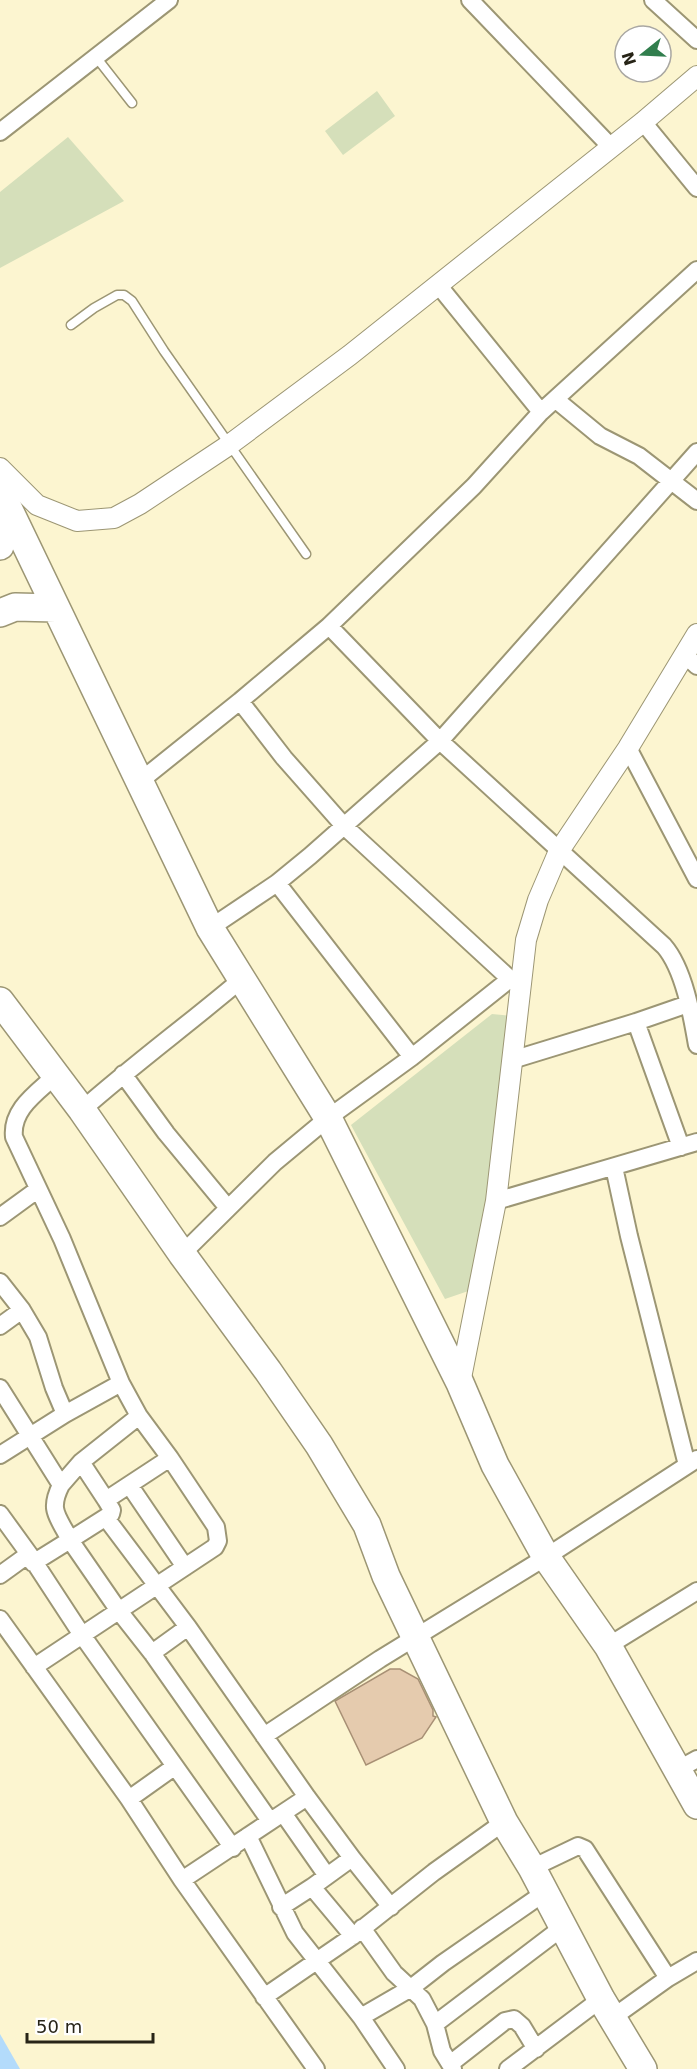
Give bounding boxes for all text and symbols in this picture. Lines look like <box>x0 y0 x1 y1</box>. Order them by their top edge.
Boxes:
north arrow <box>613 24 673 84</box>
text: N <box>618 49 640 68</box>
scale bar <box>27 2006 153 2044</box>
text: 50 m <box>36 2016 82 2037</box>

